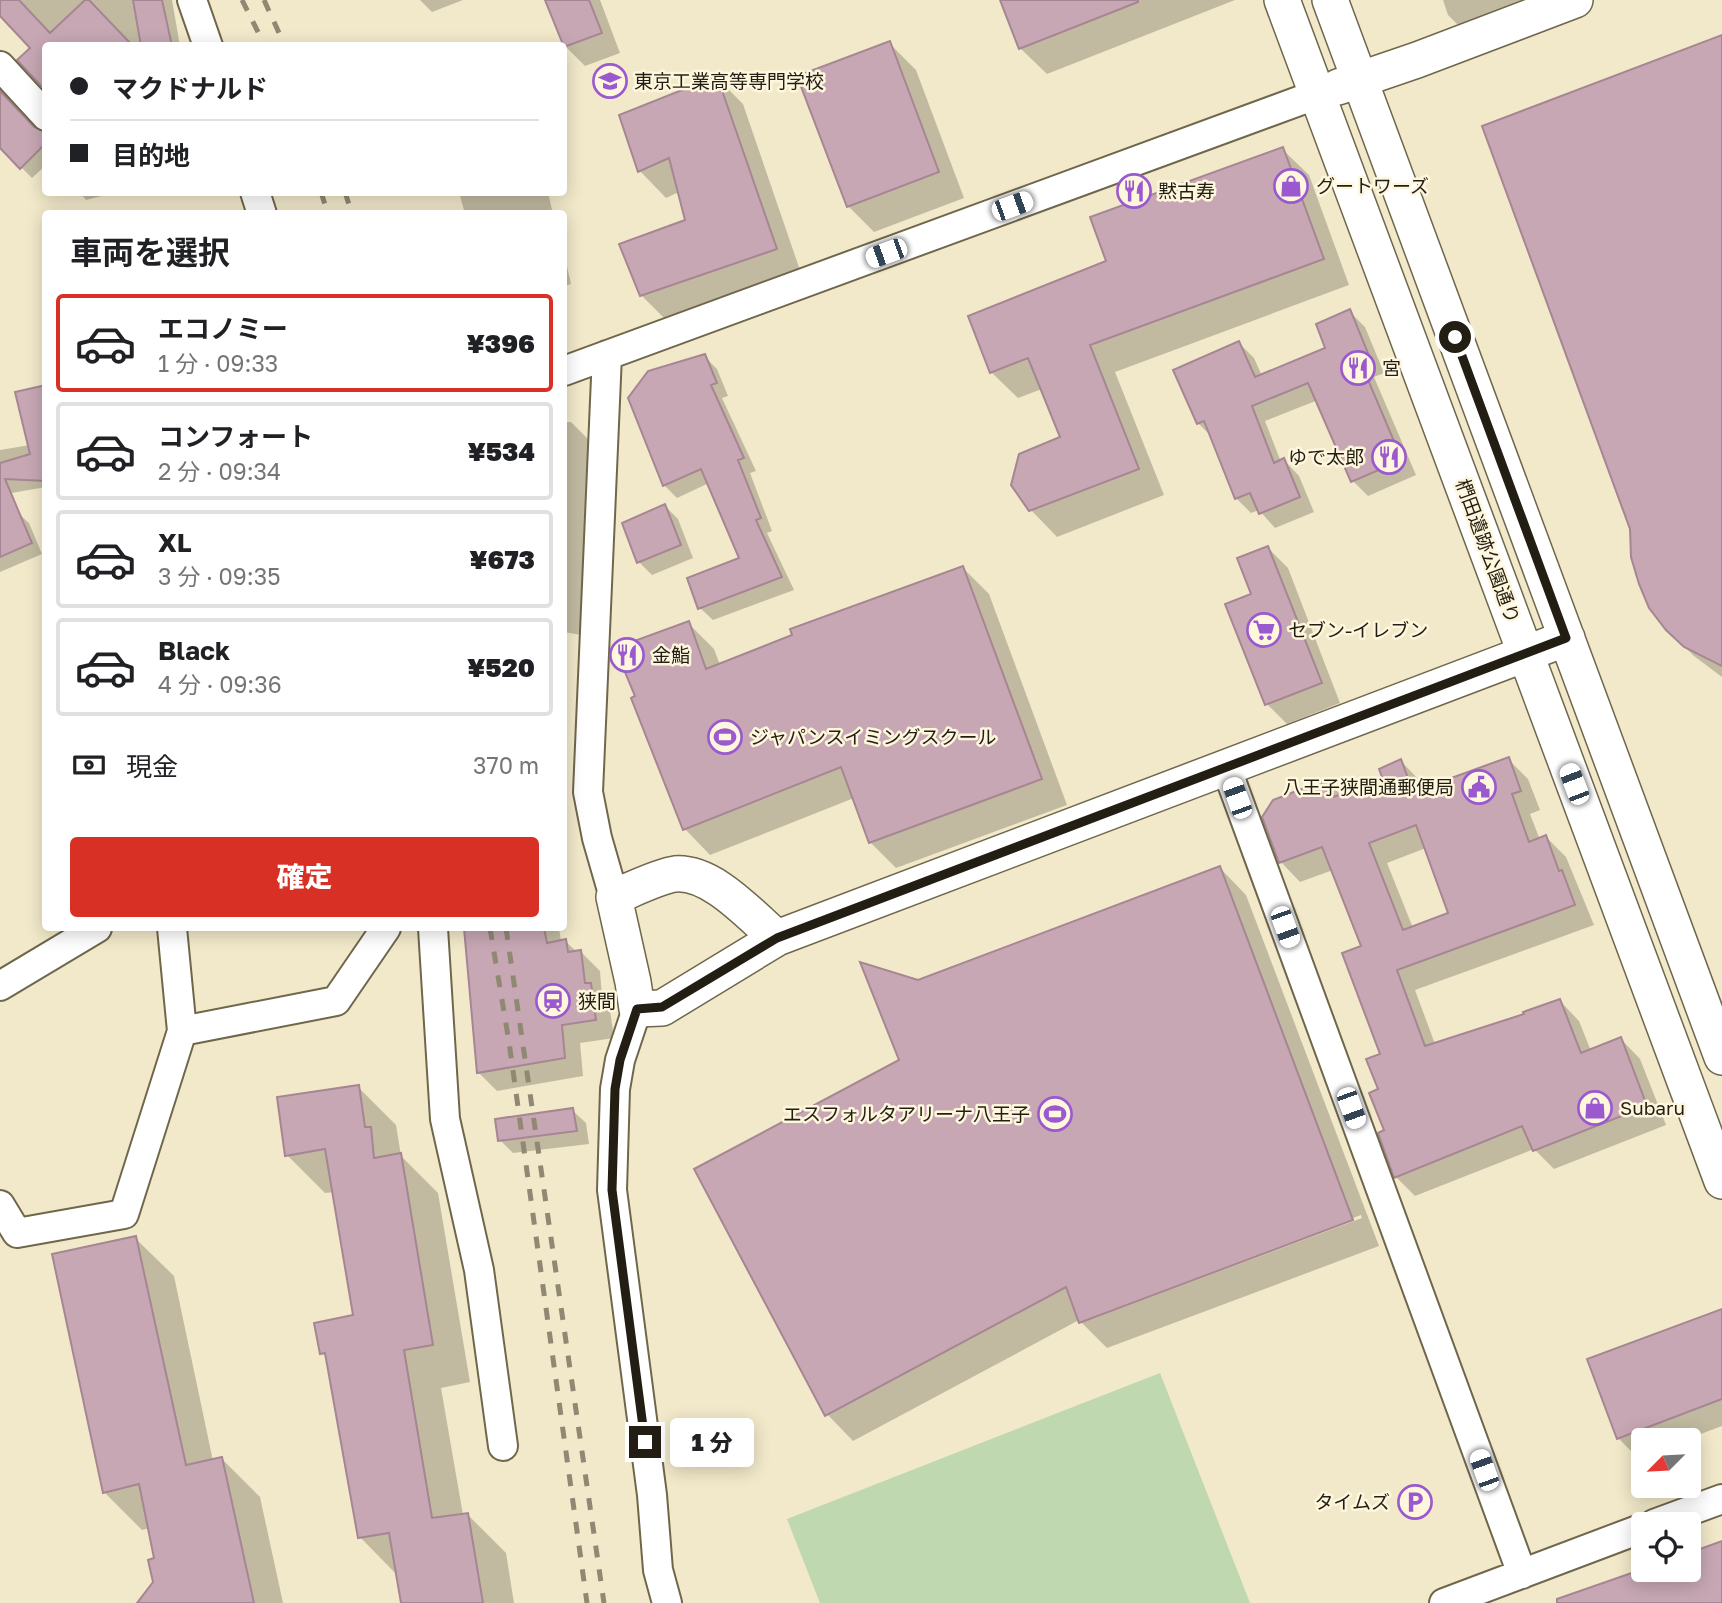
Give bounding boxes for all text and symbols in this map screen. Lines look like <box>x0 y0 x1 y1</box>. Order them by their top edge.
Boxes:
school or university icon: 東京工業高等専門学校 <box>591 62 629 100</box>
place label: 東京工業高等専門学校 <box>634 69 824 92</box>
text: マクドナルド <box>112 73 268 104</box>
text: 目的地 <box>112 140 190 171</box>
shop icon: グートワーズ <box>1272 167 1310 205</box>
restaurant icon: 黙古寿 <box>1115 172 1153 210</box>
place label: グートワーズ <box>1316 174 1429 197</box>
place label: 黙古寿 <box>1158 179 1215 202</box>
car <box>989 189 1036 223</box>
text: 車両を選択 <box>70 233 230 271</box>
car <box>863 236 910 270</box>
icon: car <box>74 312 137 375</box>
text: エコノミー <box>158 313 288 344</box>
route start <box>1439 321 1471 353</box>
text: ¥396 <box>466 328 535 359</box>
text: 1 分 · 09:33 <box>158 349 278 377</box>
restaurant icon: 宮 <box>1339 349 1377 387</box>
place label: 宮 <box>1382 356 1401 379</box>
icon: car <box>74 420 137 483</box>
text: コンフォート <box>158 421 313 452</box>
text: ¥534 <box>467 436 535 467</box>
restaurant icon: ゆで太郎 <box>1370 438 1408 476</box>
place label: ゆで太郎 <box>1288 445 1364 468</box>
text: 2 分 · 09:34 <box>158 457 281 485</box>
street label: 椚田遺跡公園通り <box>1452 475 1525 626</box>
text: XL <box>158 527 192 558</box>
icon: car <box>74 528 137 591</box>
text: ¥673 <box>469 544 535 575</box>
text: 3 分 · 09:35 <box>158 562 280 590</box>
supermarket icon: セブン-イレブン <box>1245 611 1283 649</box>
place label: セブン-イレブン <box>1288 618 1428 641</box>
text: Black <box>158 635 230 666</box>
icon: car <box>74 636 137 699</box>
restaurant icon: 金鮨 <box>608 636 646 674</box>
place label: 金鮨 <box>652 643 690 666</box>
text: ¥520 <box>467 652 535 683</box>
text: 4 分 · 09:36 <box>158 670 282 698</box>
sports icon: ジャパンスイミングスクール <box>706 718 744 756</box>
place label: ジャパンスイミングスクール <box>750 725 997 748</box>
icon: cash <box>70 746 108 784</box>
text: 現金 <box>126 751 178 782</box>
text: 370 m <box>473 751 539 779</box>
car <box>1557 761 1592 807</box>
public building icon: 八王子狭間通郵便局 <box>1460 768 1498 806</box>
car <box>1220 775 1255 821</box>
place label: 八王子狭間通郵便局 <box>1283 775 1454 798</box>
button: 確定 <box>70 837 539 917</box>
car <box>1268 904 1303 950</box>
station icon: 狭間 <box>534 982 572 1020</box>
place label: 狭間 <box>578 989 616 1012</box>
car <box>1334 1085 1369 1131</box>
shop icon: Subaru <box>1576 1089 1614 1127</box>
sports icon: エスフォルタアリーナ八王子 <box>1036 1095 1074 1133</box>
place label: Subaru <box>1620 1096 1685 1119</box>
place label: エスフォルタアリーナ八王子 <box>783 1102 1030 1125</box>
callout: 1 分 <box>670 1418 754 1466</box>
route end <box>629 1426 661 1458</box>
text: 1 分 <box>692 1428 732 1456</box>
north arrow <box>1631 1428 1701 1498</box>
map controls <box>1631 1428 1701 1582</box>
car <box>1467 1447 1502 1493</box>
parking icon: タイムズ <box>1396 1483 1434 1521</box>
place label: タイムズ <box>1314 1490 1390 1513</box>
button: locate <box>1631 1512 1701 1582</box>

